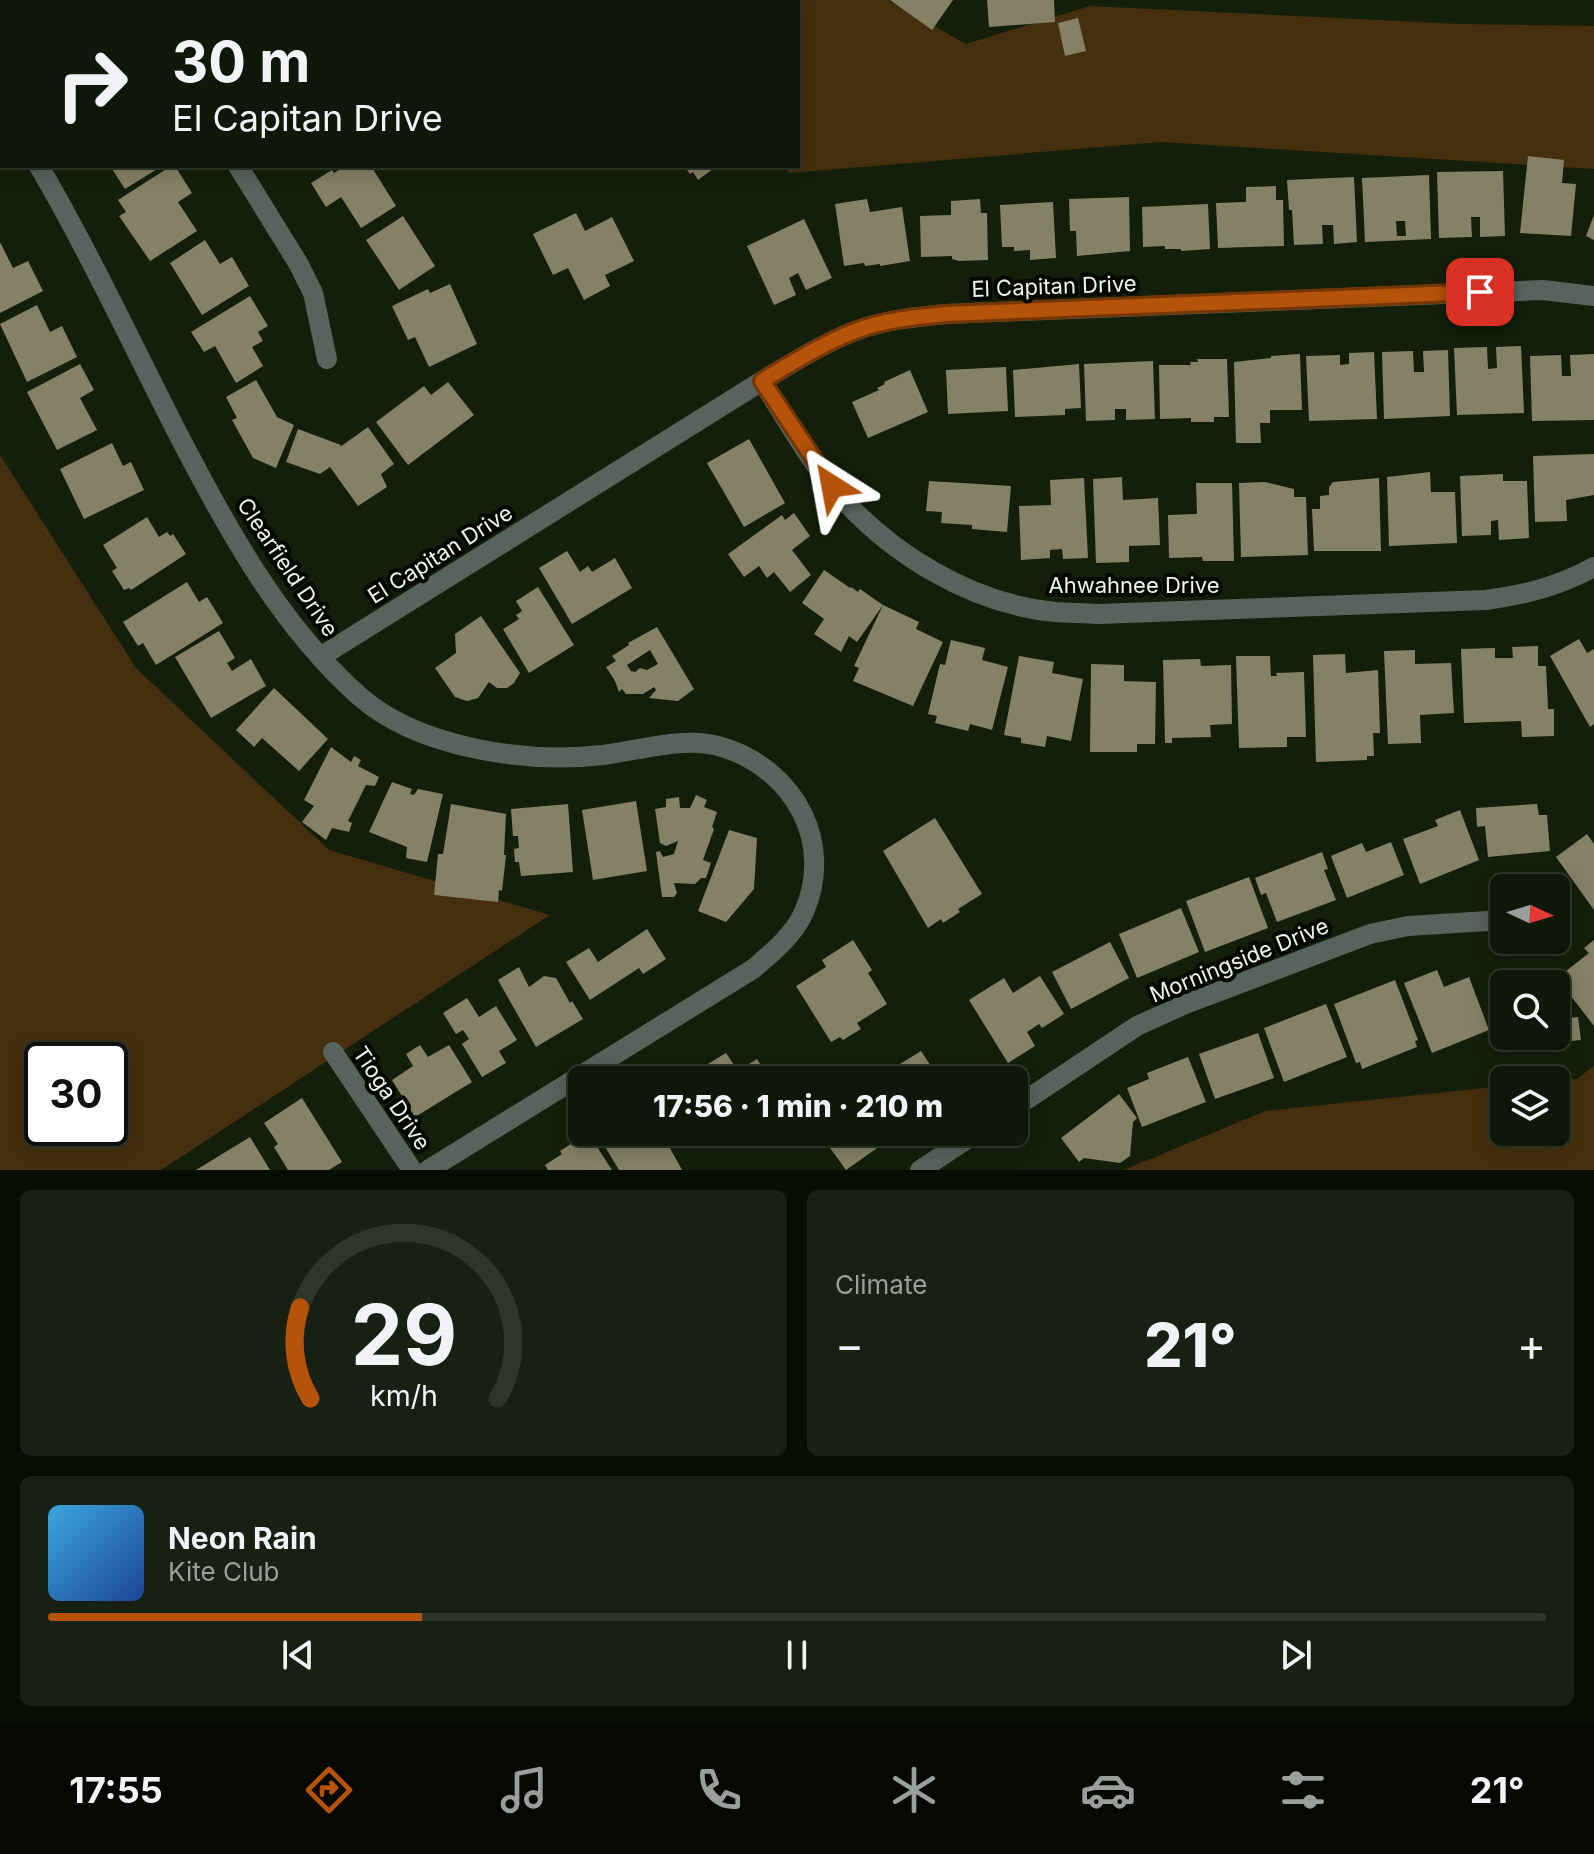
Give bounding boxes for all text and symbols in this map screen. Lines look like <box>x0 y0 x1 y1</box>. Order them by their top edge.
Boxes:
text: 30 m <box>172 28 310 96</box>
icon: right <box>40 32 144 136</box>
text: El Capitan Drive <box>172 96 443 140</box>
pin <box>1446 258 1514 326</box>
street label: El Capitan Drive <box>971 270 1137 302</box>
icon: arrive <box>1458 270 1502 314</box>
position arrow <box>790 444 874 528</box>
street label: Clearfield Drive <box>232 493 344 641</box>
street label: El Capitan Drive <box>363 499 517 609</box>
street label: Ahwahnee Drive <box>1049 572 1219 598</box>
north arrow <box>1490 874 1570 954</box>
map controls <box>1490 874 1570 1146</box>
street label: Morningside Drive <box>1146 912 1332 1008</box>
button: search <box>1490 970 1570 1050</box>
street label: Tioga Drive <box>348 1041 436 1155</box>
speed limit sign: 30 <box>24 1042 128 1146</box>
button: layers <box>1490 1066 1570 1146</box>
text: 17:56 · 1 min · 210 m <box>653 1088 943 1124</box>
text: Climate <box>835 1269 927 1300</box>
text: 29 <box>350 1284 457 1385</box>
text: 21° <box>1144 1309 1237 1381</box>
text: − <box>835 1318 864 1372</box>
text: + <box>1517 1318 1546 1372</box>
text: km/h <box>370 1378 437 1413</box>
text: Neon Rain <box>168 1520 317 1556</box>
text: Kite Club <box>168 1556 279 1587</box>
icon: previous <box>276 1633 320 1677</box>
icon: pause <box>775 1633 819 1677</box>
icon: next <box>1274 1633 1318 1677</box>
icon: directions <box>301 1762 357 1818</box>
icon: music <box>496 1762 552 1818</box>
icon: phone <box>691 1762 747 1818</box>
icon: climate <box>886 1762 942 1818</box>
icon: car <box>1080 1762 1136 1818</box>
icon: filters <box>1275 1762 1331 1818</box>
text: 17:55 <box>69 1768 163 1812</box>
text: 21° <box>1470 1768 1525 1812</box>

